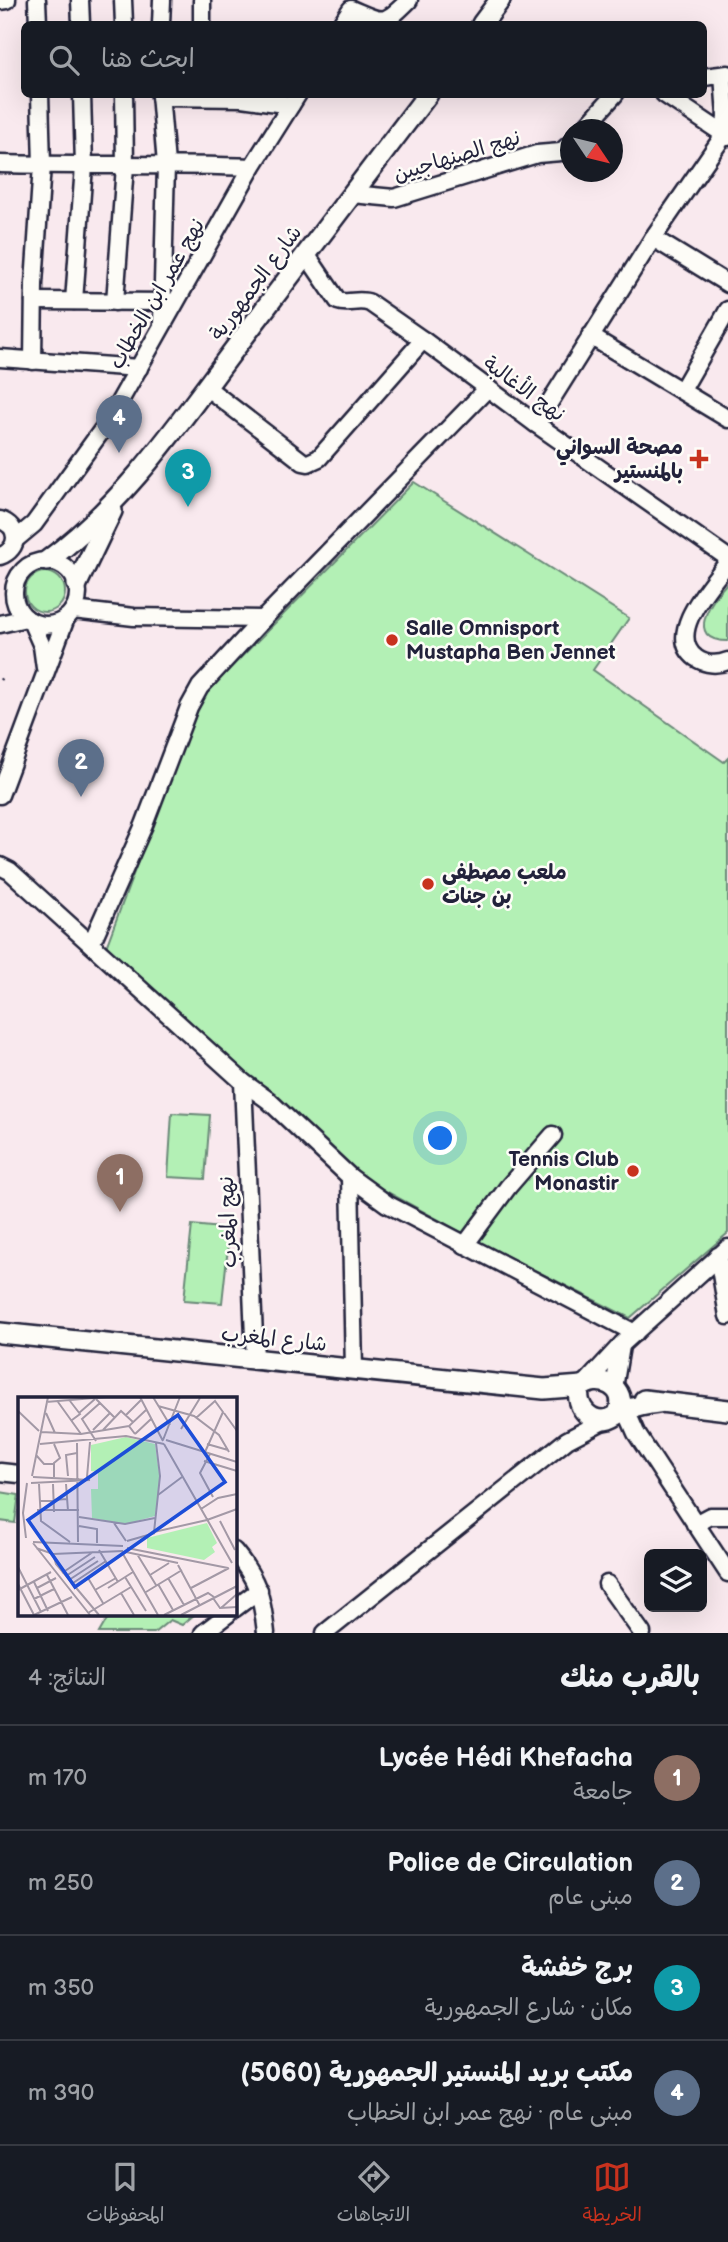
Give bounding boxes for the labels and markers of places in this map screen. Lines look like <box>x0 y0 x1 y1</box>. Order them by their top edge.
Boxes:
pin: 4 <box>96 395 142 453</box>
place label: مصحة السواني بالمنستير <box>556 435 683 484</box>
pin: 3 <box>165 449 211 507</box>
marker: مصحة السواني بالمنستير <box>689 449 709 469</box>
place label: Salle Omnisport Mustapha Ben Jennet <box>406 616 616 665</box>
marker: Salle Omnisport Mustapha Ben Jennet <box>384 632 400 648</box>
pin: 2 <box>58 739 104 797</box>
place label: ملعب مصطفى بن جنات <box>442 860 567 909</box>
marker: ملعب مصطفى بن جنات <box>420 876 436 892</box>
place label: Tennis Club Monastir <box>508 1147 620 1196</box>
pin: 1 <box>97 1154 143 1212</box>
marker: Tennis Club Monastir <box>625 1163 641 1179</box>

